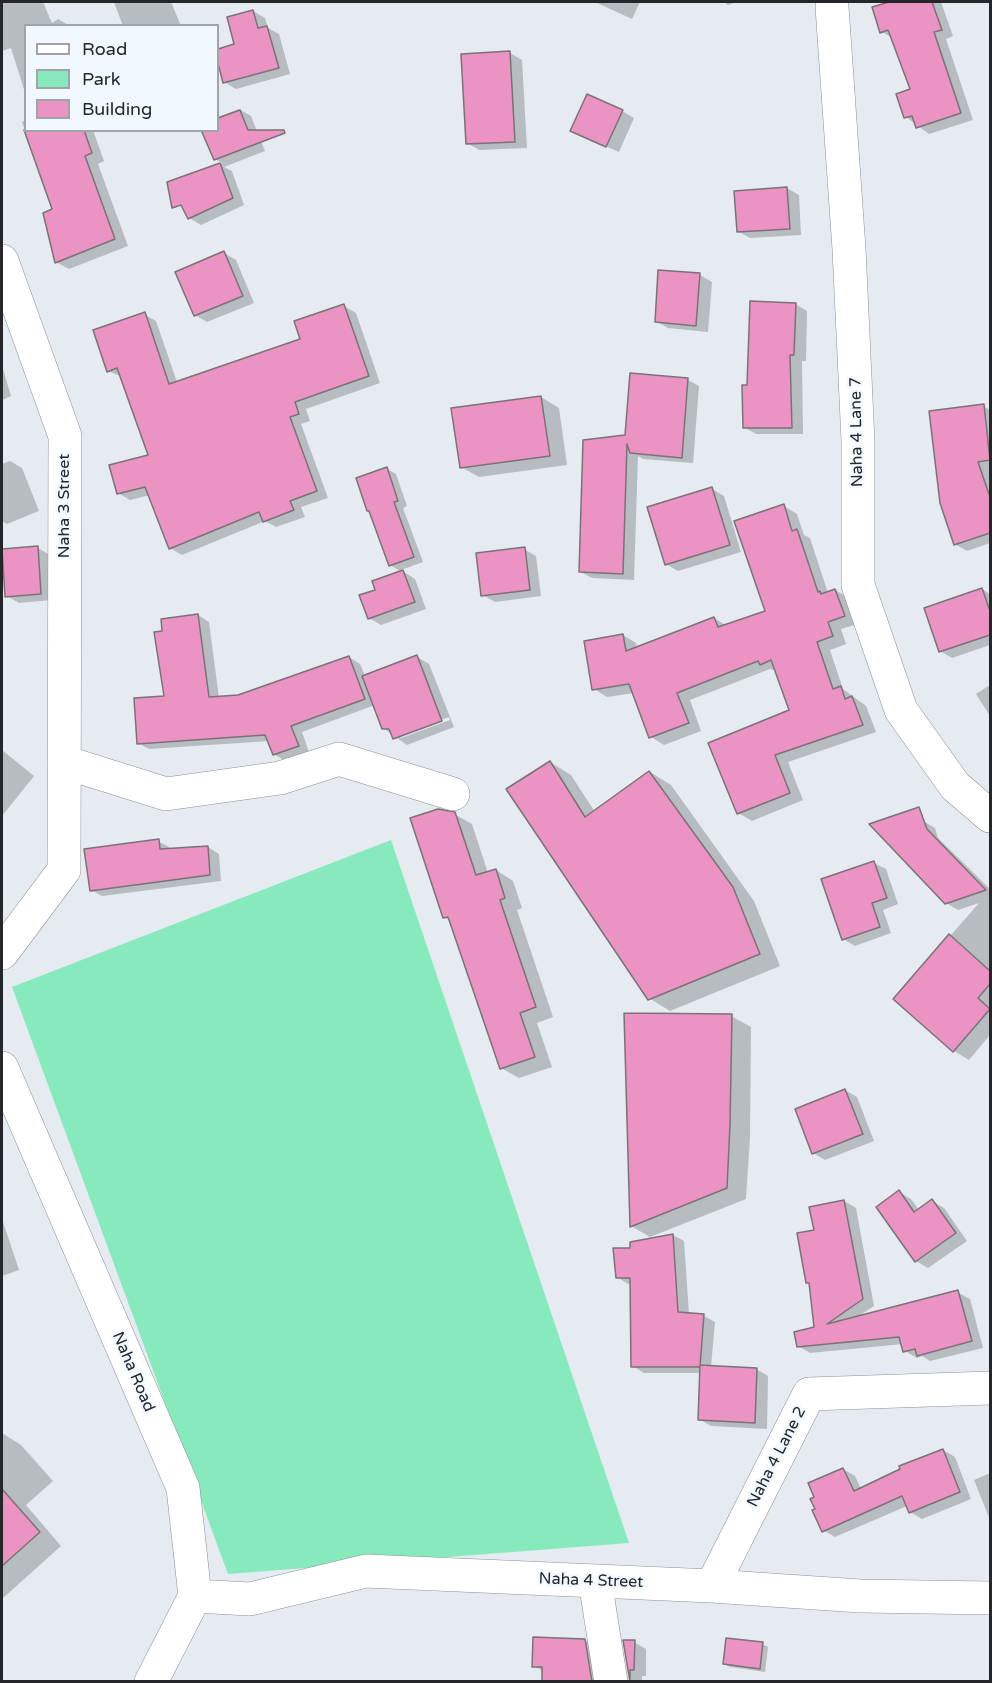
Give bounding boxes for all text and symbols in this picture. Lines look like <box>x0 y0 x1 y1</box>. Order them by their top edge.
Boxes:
legend <box>24 24 219 132</box>
text: Road <box>82 38 127 60</box>
text: Park <box>82 68 120 90</box>
text: Building <box>82 98 152 120</box>
street label: Naha 4 Lane 7 <box>846 377 868 487</box>
street label: Naha 3 Street <box>55 454 75 558</box>
street label: Naha Road <box>108 1329 158 1415</box>
street label: Naha 4 Lane 2 <box>743 1404 811 1510</box>
street label: Naha 4 Street <box>538 1570 644 1592</box>

